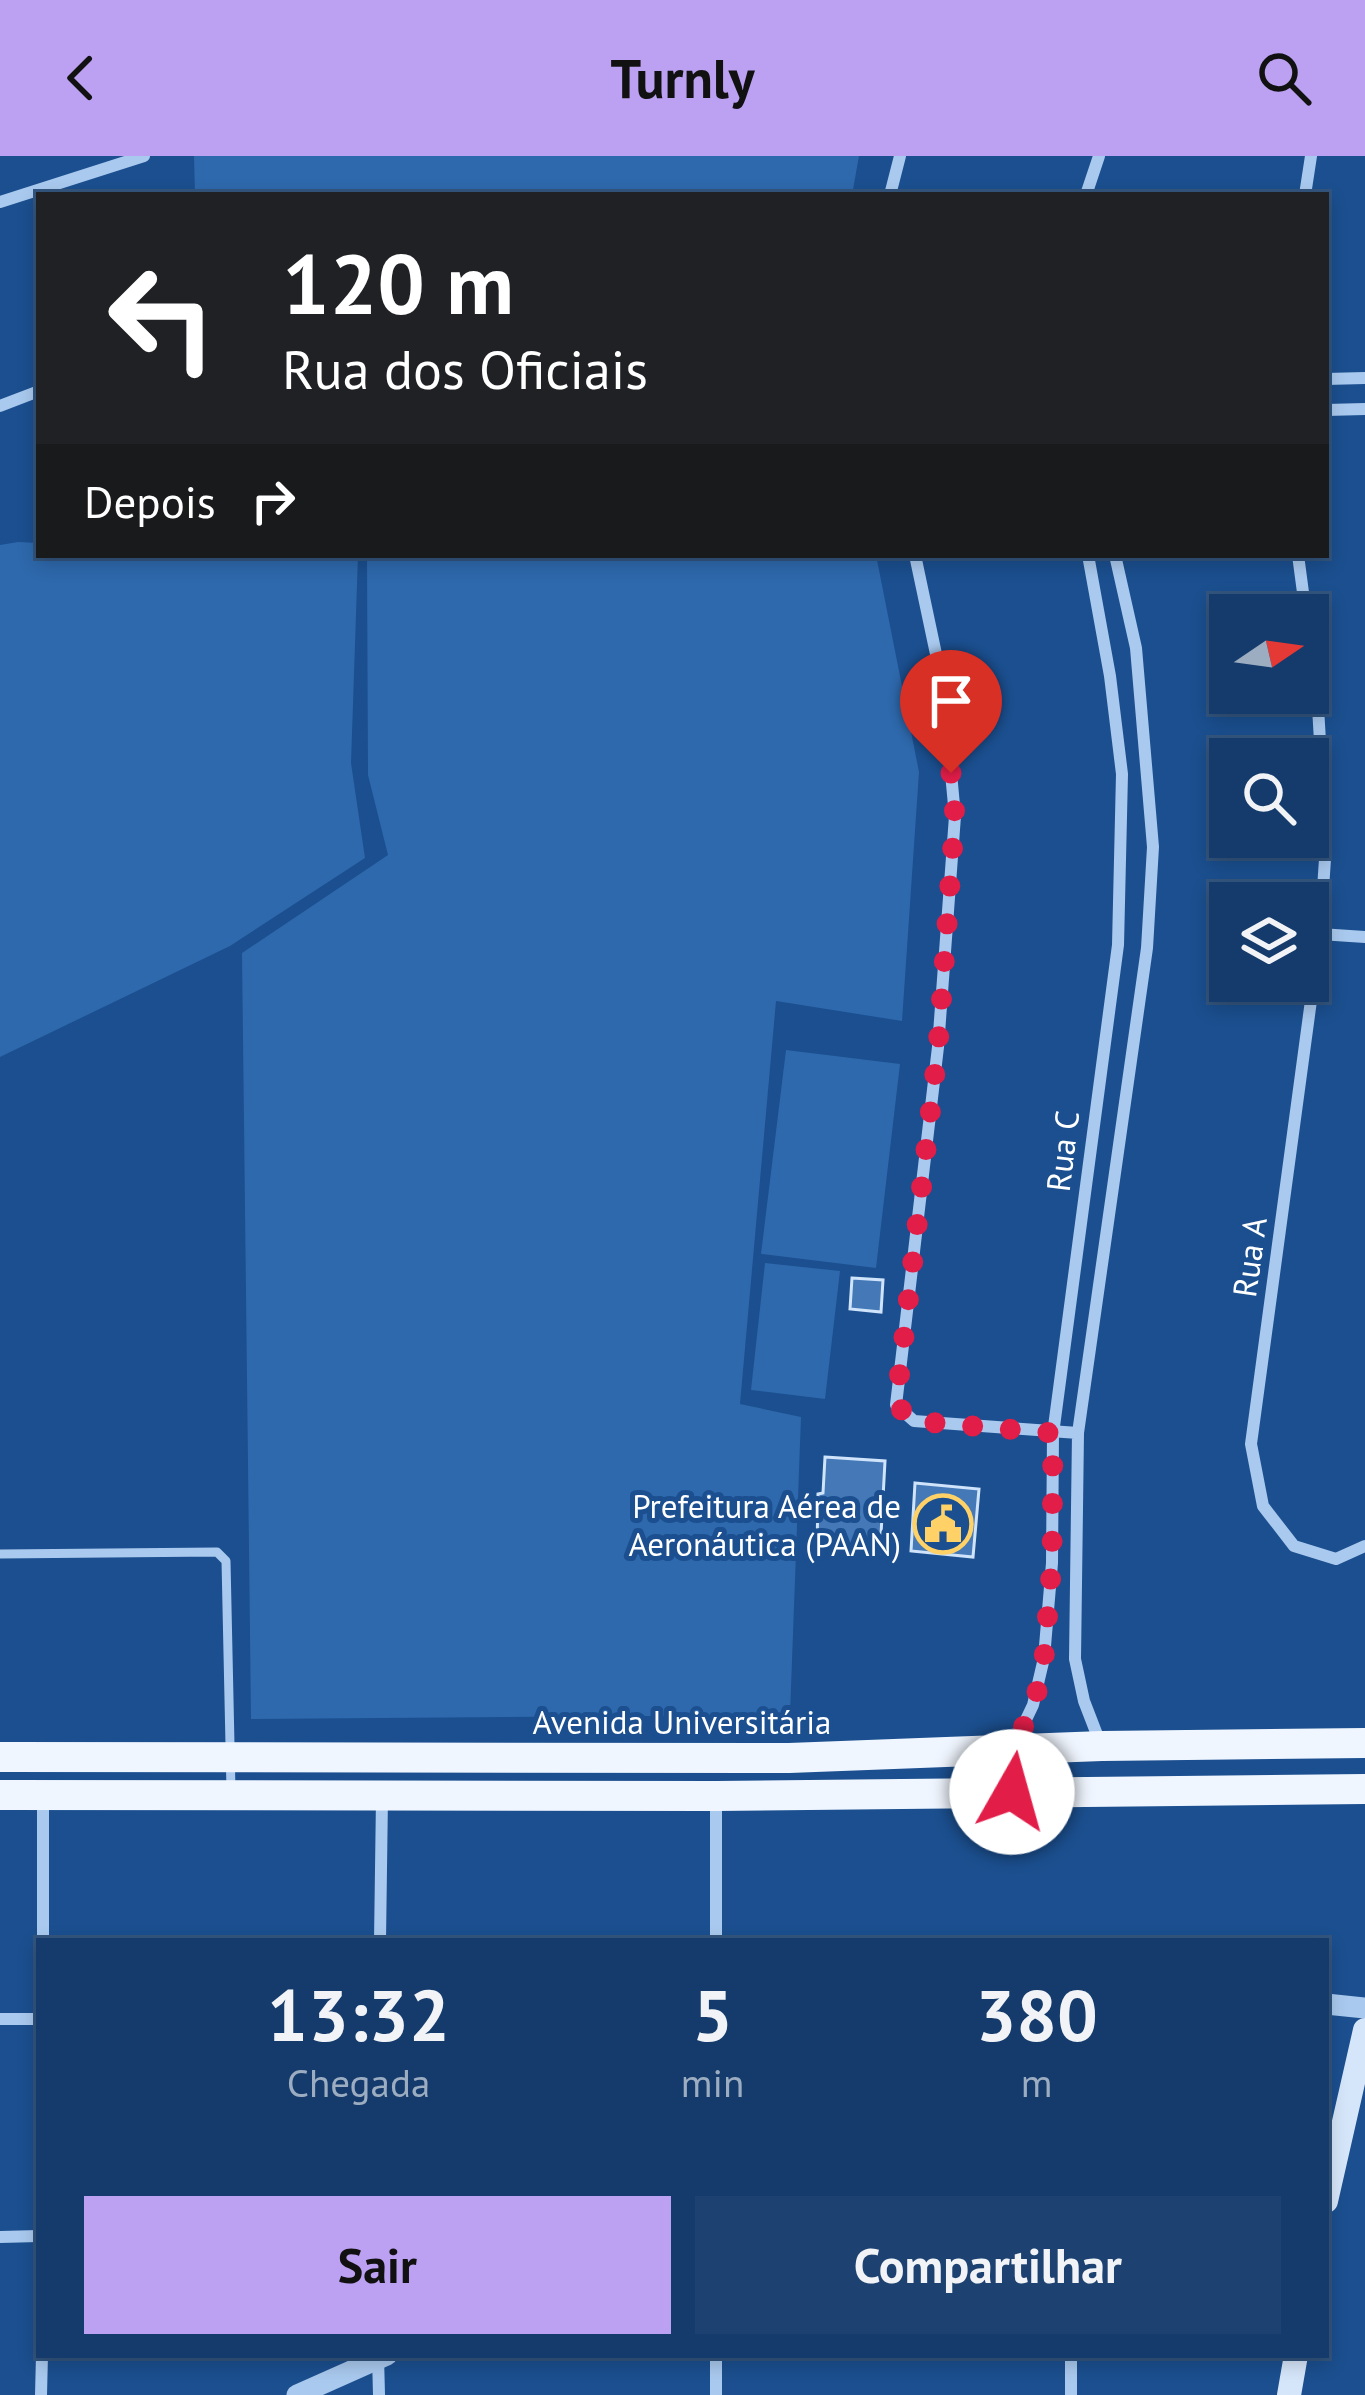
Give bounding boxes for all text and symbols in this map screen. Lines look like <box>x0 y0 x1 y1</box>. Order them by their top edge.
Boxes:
text: Turnly <box>610 43 755 113</box>
icon: back <box>48 45 114 111</box>
icon: search <box>1251 45 1317 111</box>
text: 120 m <box>282 228 514 337</box>
icon: left <box>84 240 240 396</box>
text: Rua dos Oficiais <box>282 334 648 404</box>
icon: right <box>240 468 306 534</box>
text: Depois <box>84 472 216 530</box>
north arrow <box>1209 594 1329 714</box>
map controls <box>1209 594 1329 1002</box>
pin <box>900 650 1002 773</box>
icon: arrive <box>918 668 984 734</box>
button: search <box>1209 738 1329 858</box>
button: layers <box>1209 882 1329 1002</box>
street label: Rua C <box>1036 1108 1088 1194</box>
street label: Rua A <box>1222 1213 1276 1300</box>
place label: Prefeitura Aérea de Aeronáutica (PAAN) <box>628 1484 901 1565</box>
public building icon: Prefeitura Aérea de Aeronáutica (PAAN) <box>912 1493 974 1555</box>
street label: Avenida Universitária <box>533 1700 831 1743</box>
position arrow <box>949 1729 1075 1855</box>
text: 13:32 <box>267 1968 450 2061</box>
text: 5 <box>692 1968 733 2061</box>
text: 380 <box>975 1968 1098 2061</box>
text: Chegada <box>287 2057 430 2108</box>
text: min <box>681 2057 744 2108</box>
text: m <box>1021 2057 1052 2108</box>
button: Sair <box>84 2196 671 2334</box>
button: Compartilhar <box>695 2196 1281 2334</box>

